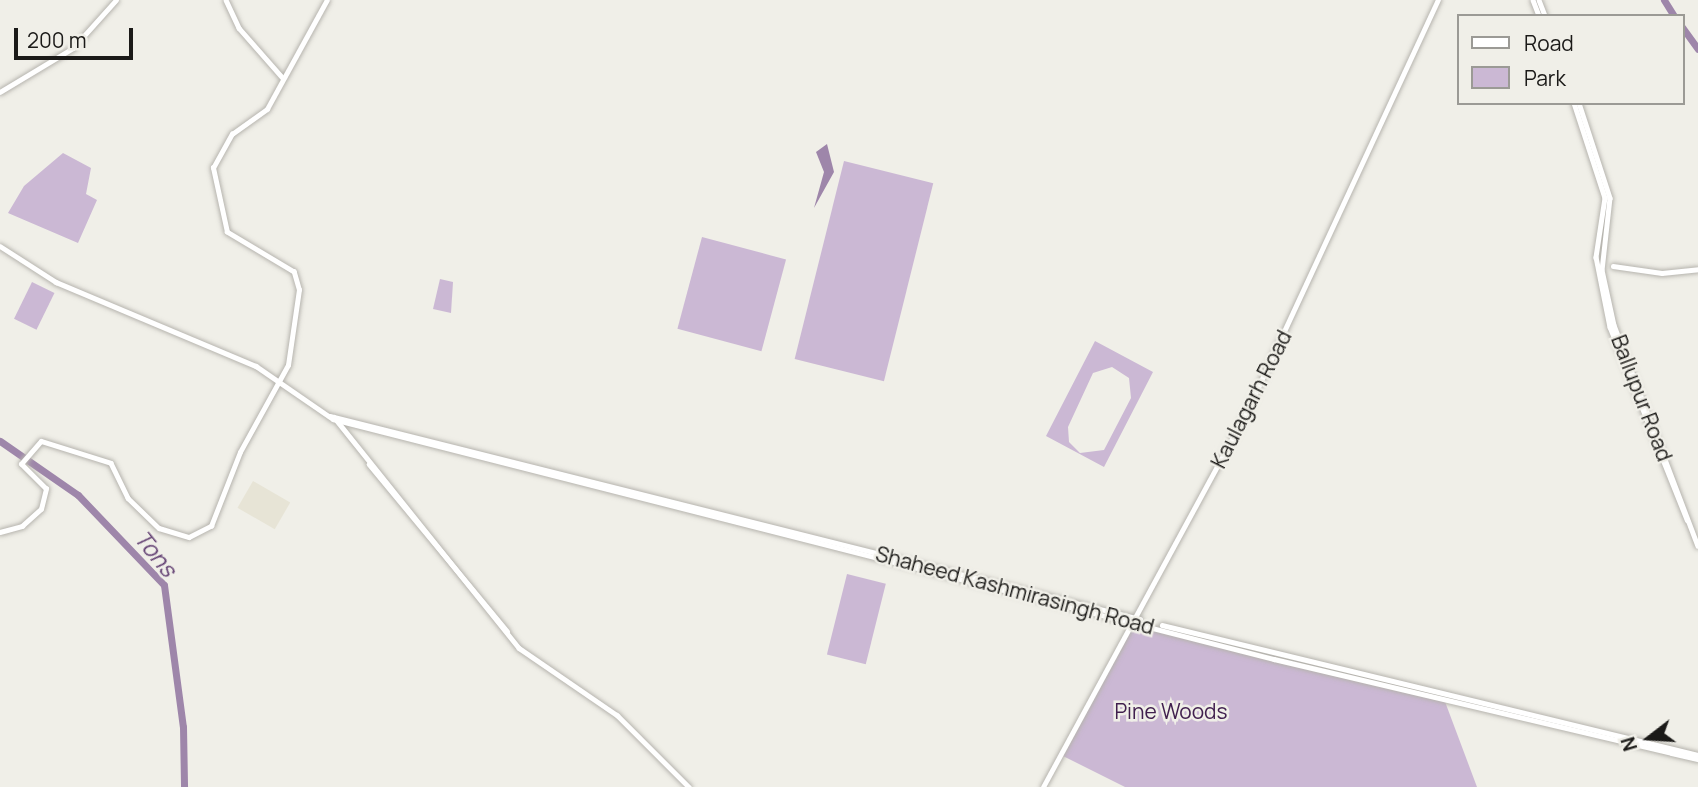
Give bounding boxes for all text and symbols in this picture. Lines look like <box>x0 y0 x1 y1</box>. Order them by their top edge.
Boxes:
scale bar <box>18 14 136 58</box>
legend <box>1456 14 1684 105</box>
text: 200 m <box>27 26 87 54</box>
text: Road <box>1524 29 1574 57</box>
text: Park <box>1524 64 1566 92</box>
street label: Kaulagarh Road <box>1205 326 1297 472</box>
street label: Ballupur Road <box>1606 331 1678 465</box>
water label: Tons <box>129 524 183 582</box>
street label: Shaheed Kashmirasingh Road <box>873 541 1157 639</box>
park label: Pine Woods <box>1114 698 1228 724</box>
north arrow <box>1614 703 1684 773</box>
text: N <box>1614 734 1643 754</box>

